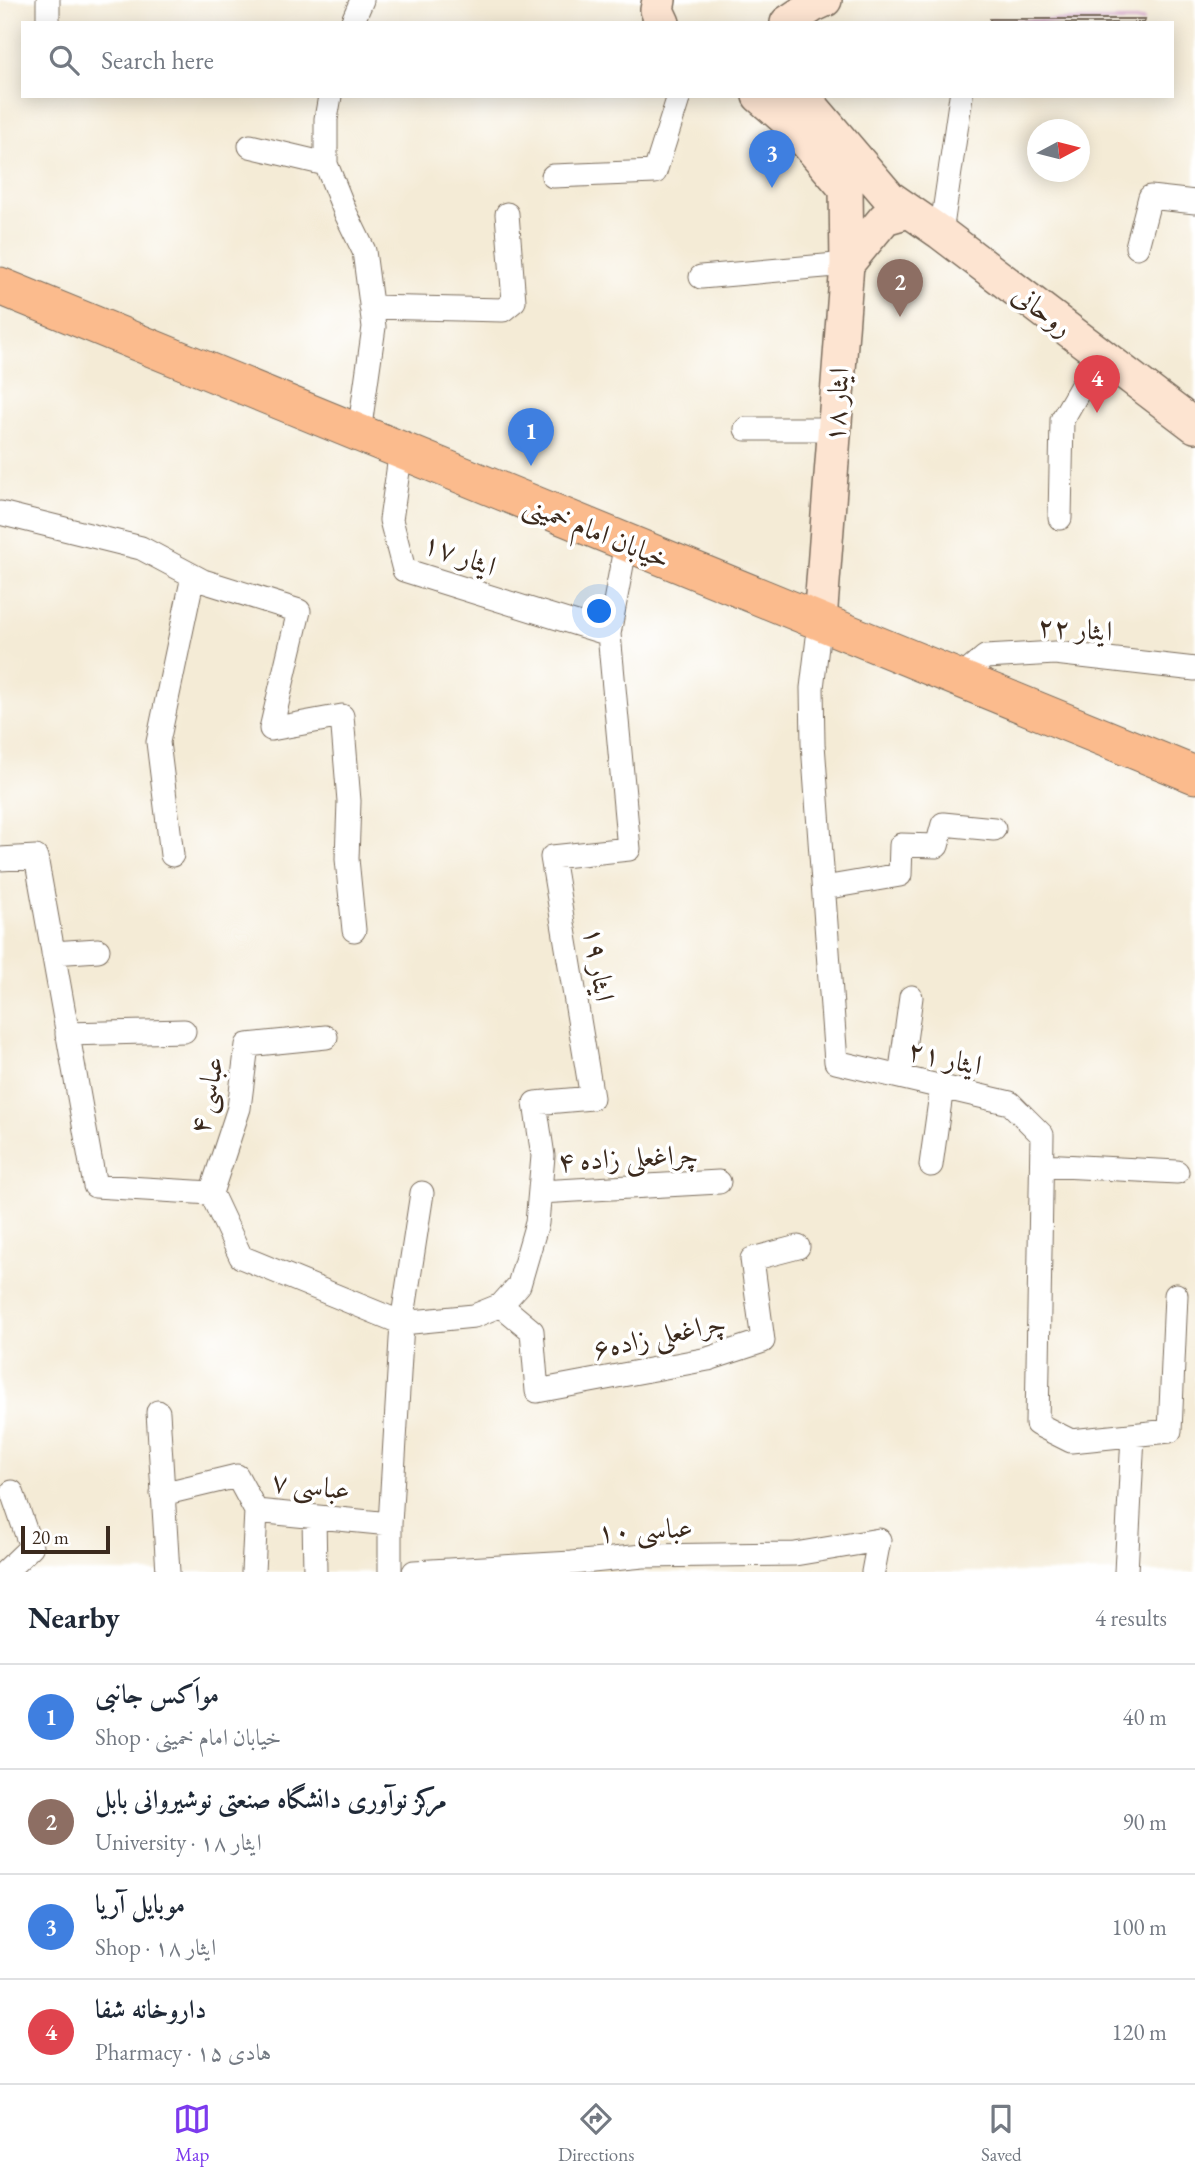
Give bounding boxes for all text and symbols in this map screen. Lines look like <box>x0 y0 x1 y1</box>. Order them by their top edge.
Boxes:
search box <box>21 21 1174 98</box>
icon: search <box>45 41 83 79</box>
text: Search here <box>101 43 214 77</box>
north arrow <box>1027 119 1090 182</box>
pin: 3 <box>749 130 795 188</box>
pin: 2 <box>877 259 923 317</box>
street label: روحانی <box>1006 276 1080 344</box>
pin: 4 <box>1074 355 1120 413</box>
street label: ایثار ۱۸ <box>815 366 857 444</box>
pin: 1 <box>508 408 554 466</box>
street label: خیابان امام خمینی <box>516 485 675 583</box>
street label: ایثار ۱۷ <box>419 524 501 584</box>
your location <box>582 594 616 628</box>
street label: ایثار ۲۲ <box>1036 607 1114 649</box>
street label: ایثار ١٩ <box>576 924 624 1004</box>
street label: ایثار ۲۱ <box>904 1031 986 1083</box>
street label: عباسی ۴ <box>180 1053 234 1138</box>
street label: چراغعلی زاده ۴ <box>557 1135 699 1182</box>
street label: چراغعلی زاده۶ <box>589 1303 729 1370</box>
street label: عباسی ۷ <box>270 1462 352 1510</box>
street label: عباسی ۱۰ <box>597 1509 694 1551</box>
scale bar <box>21 1523 110 1555</box>
text: 20 m <box>32 1525 69 1550</box>
text: Nearby <box>28 1598 120 1637</box>
text: 4 results <box>1095 1603 1167 1633</box>
text: مواَکس جانبی <box>95 1677 219 1711</box>
text: 1 <box>45 1702 57 1732</box>
text: 40 m <box>1122 1702 1167 1732</box>
text: Shop · خیابان امام خمینی <box>95 1722 281 1752</box>
text: مرکز نوآوری دانشگاه صنعتی نوشیروانی بابل <box>95 1782 447 1816</box>
text: 2 <box>45 1807 57 1837</box>
text: 90 m <box>1122 1807 1167 1837</box>
text: University · ایثار ۱۸ <box>95 1827 262 1857</box>
text: موبایل آریا <box>95 1887 185 1921</box>
text: 3 <box>45 1912 57 1942</box>
text: 100 m <box>1111 1912 1167 1942</box>
text: Shop · ایثار ۱۸ <box>95 1932 216 1962</box>
text: داروخانه شفا <box>95 1992 206 2026</box>
text: 4 <box>45 2017 57 2047</box>
text: 120 m <box>1111 2017 1167 2047</box>
text: Pharmacy · هادی ۱۵ <box>95 2037 271 2067</box>
tab: Map <box>173 2100 211 2167</box>
tab: Directions <box>558 2100 634 2167</box>
tab: Saved <box>981 2100 1022 2167</box>

